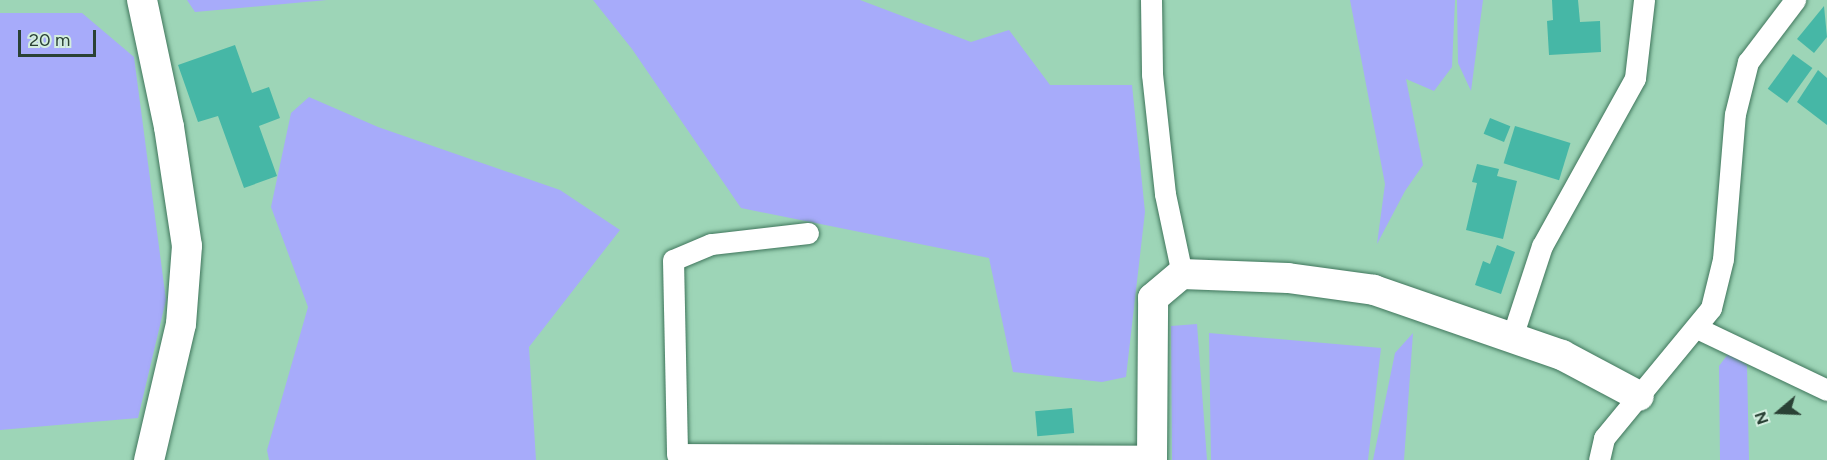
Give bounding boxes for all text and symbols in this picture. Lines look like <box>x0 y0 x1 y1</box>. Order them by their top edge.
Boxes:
scale bar <box>21 18 99 56</box>
text: 20 m <box>29 29 70 51</box>
north arrow <box>1749 382 1809 442</box>
text: N <box>1751 409 1773 427</box>

